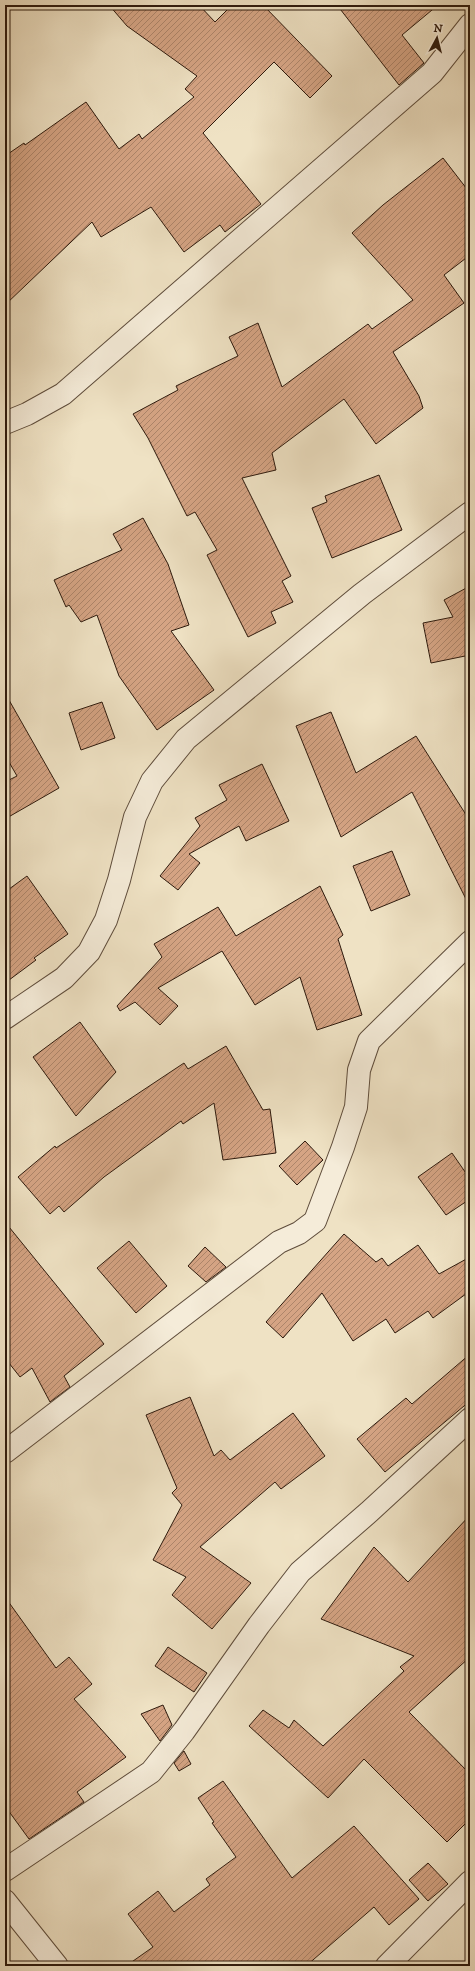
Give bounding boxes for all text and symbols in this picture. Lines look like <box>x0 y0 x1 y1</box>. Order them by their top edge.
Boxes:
north arrow <box>417 18 457 58</box>
text: N <box>433 22 443 37</box>

